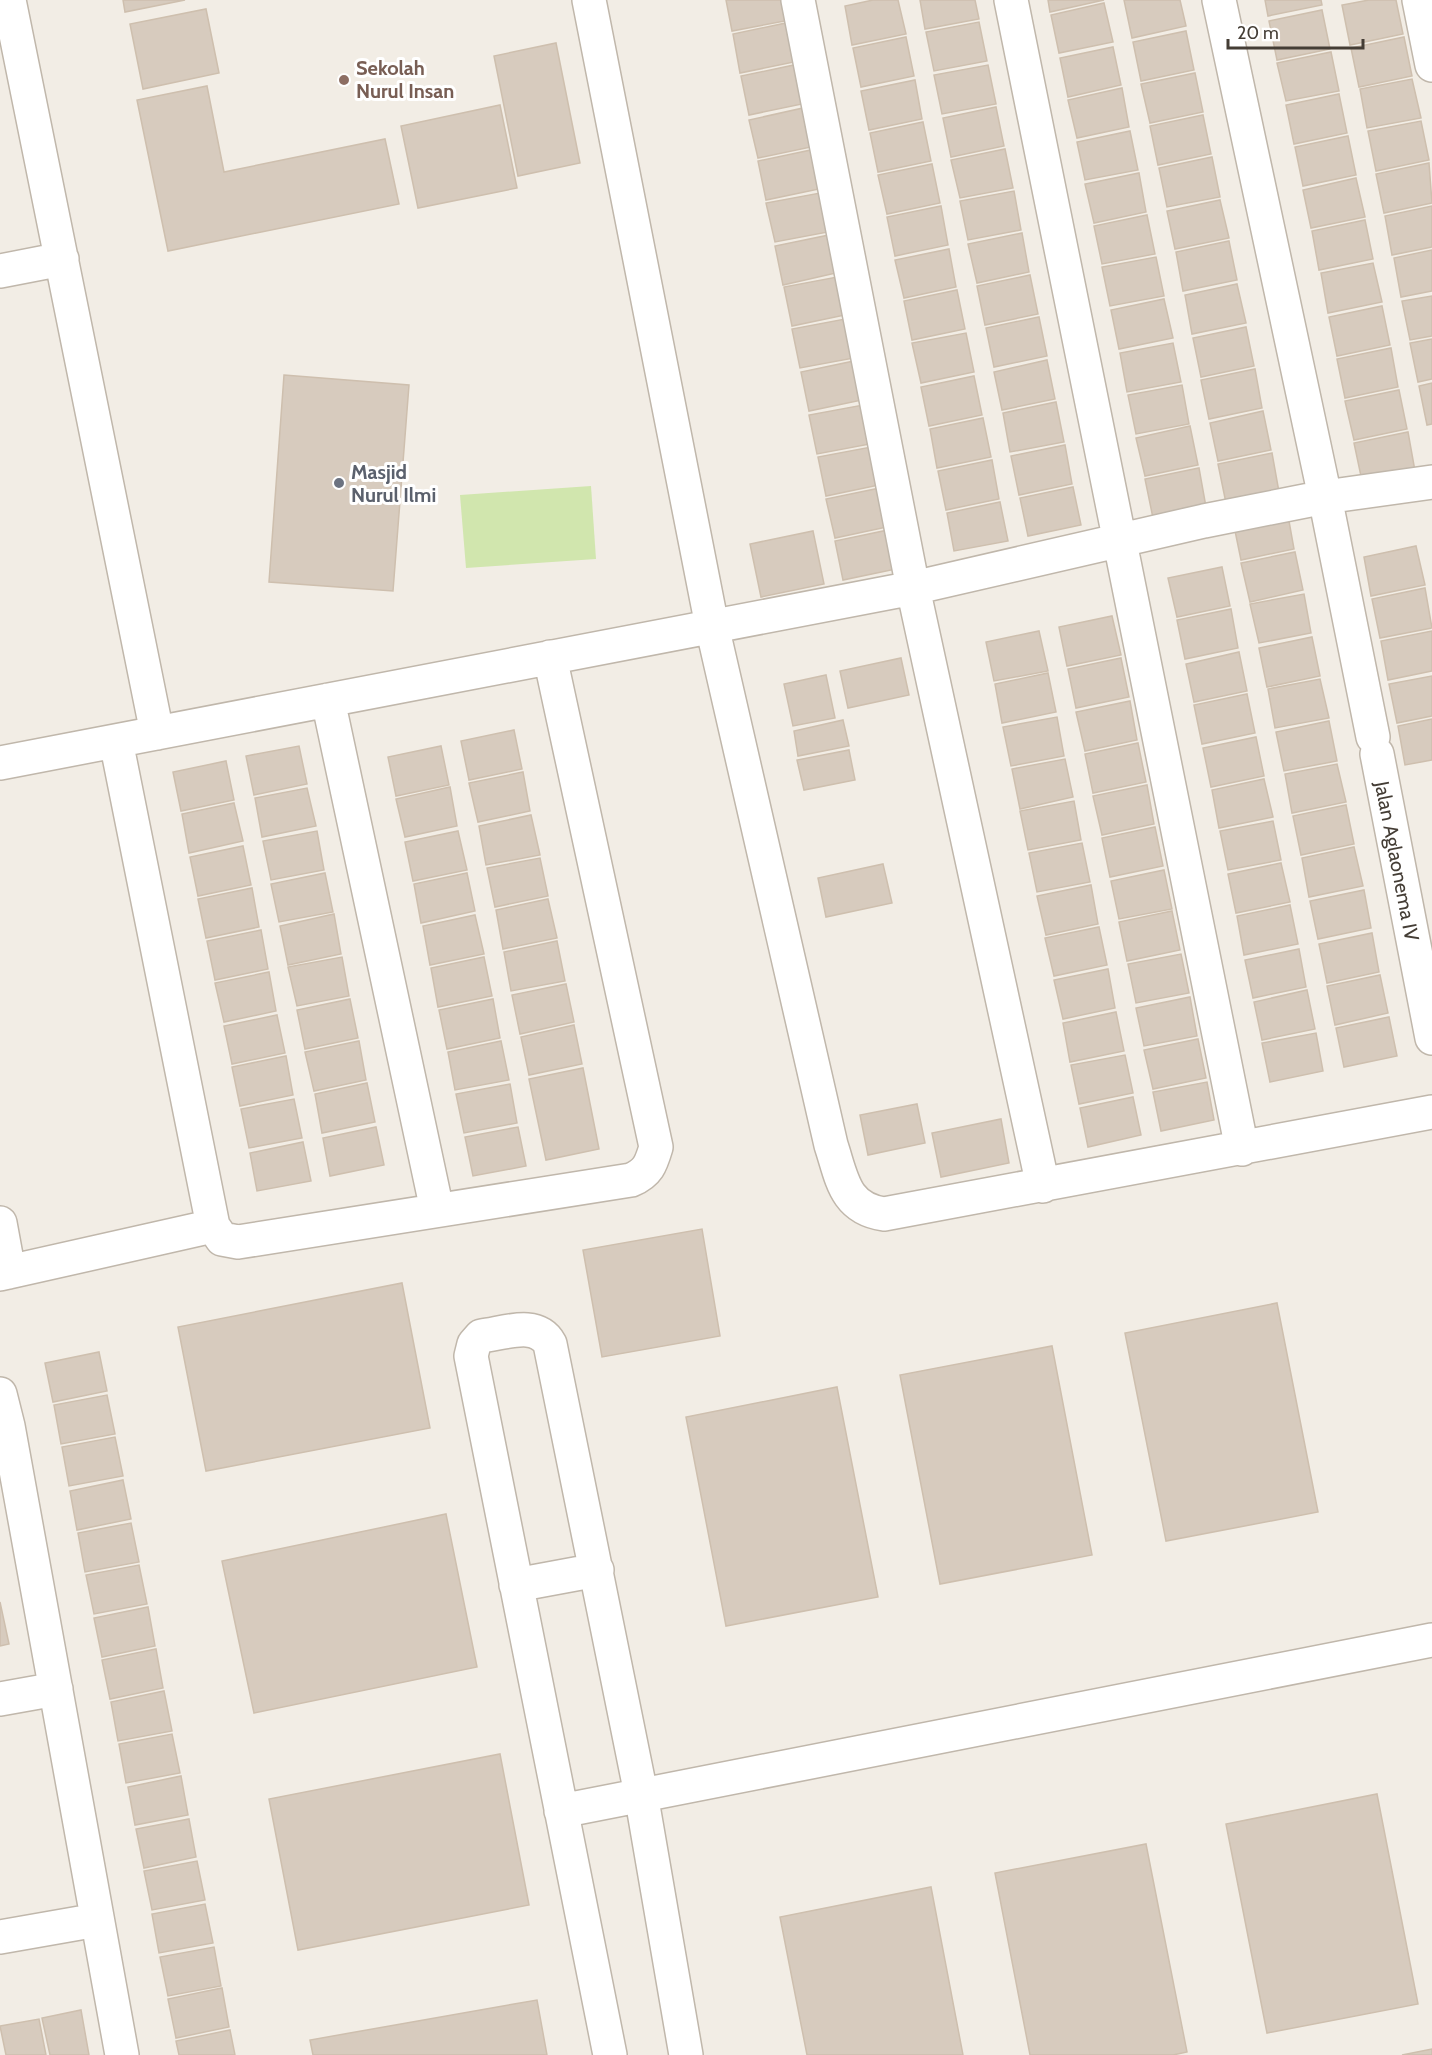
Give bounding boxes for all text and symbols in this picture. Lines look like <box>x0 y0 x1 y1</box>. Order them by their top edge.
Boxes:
scale bar <box>1228 12 1363 50</box>
text: 20 m <box>1237 22 1279 44</box>
place label: Sekolah Nurul Insan <box>356 56 454 103</box>
marker: Sekolah Nurul Insan <box>337 73 351 87</box>
place label: Masjid Nurul Ilmi <box>351 460 436 507</box>
marker: Masjid Nurul Ilmi <box>332 476 346 490</box>
street label: Jalan Aglaonema IV <box>1370 778 1424 944</box>

